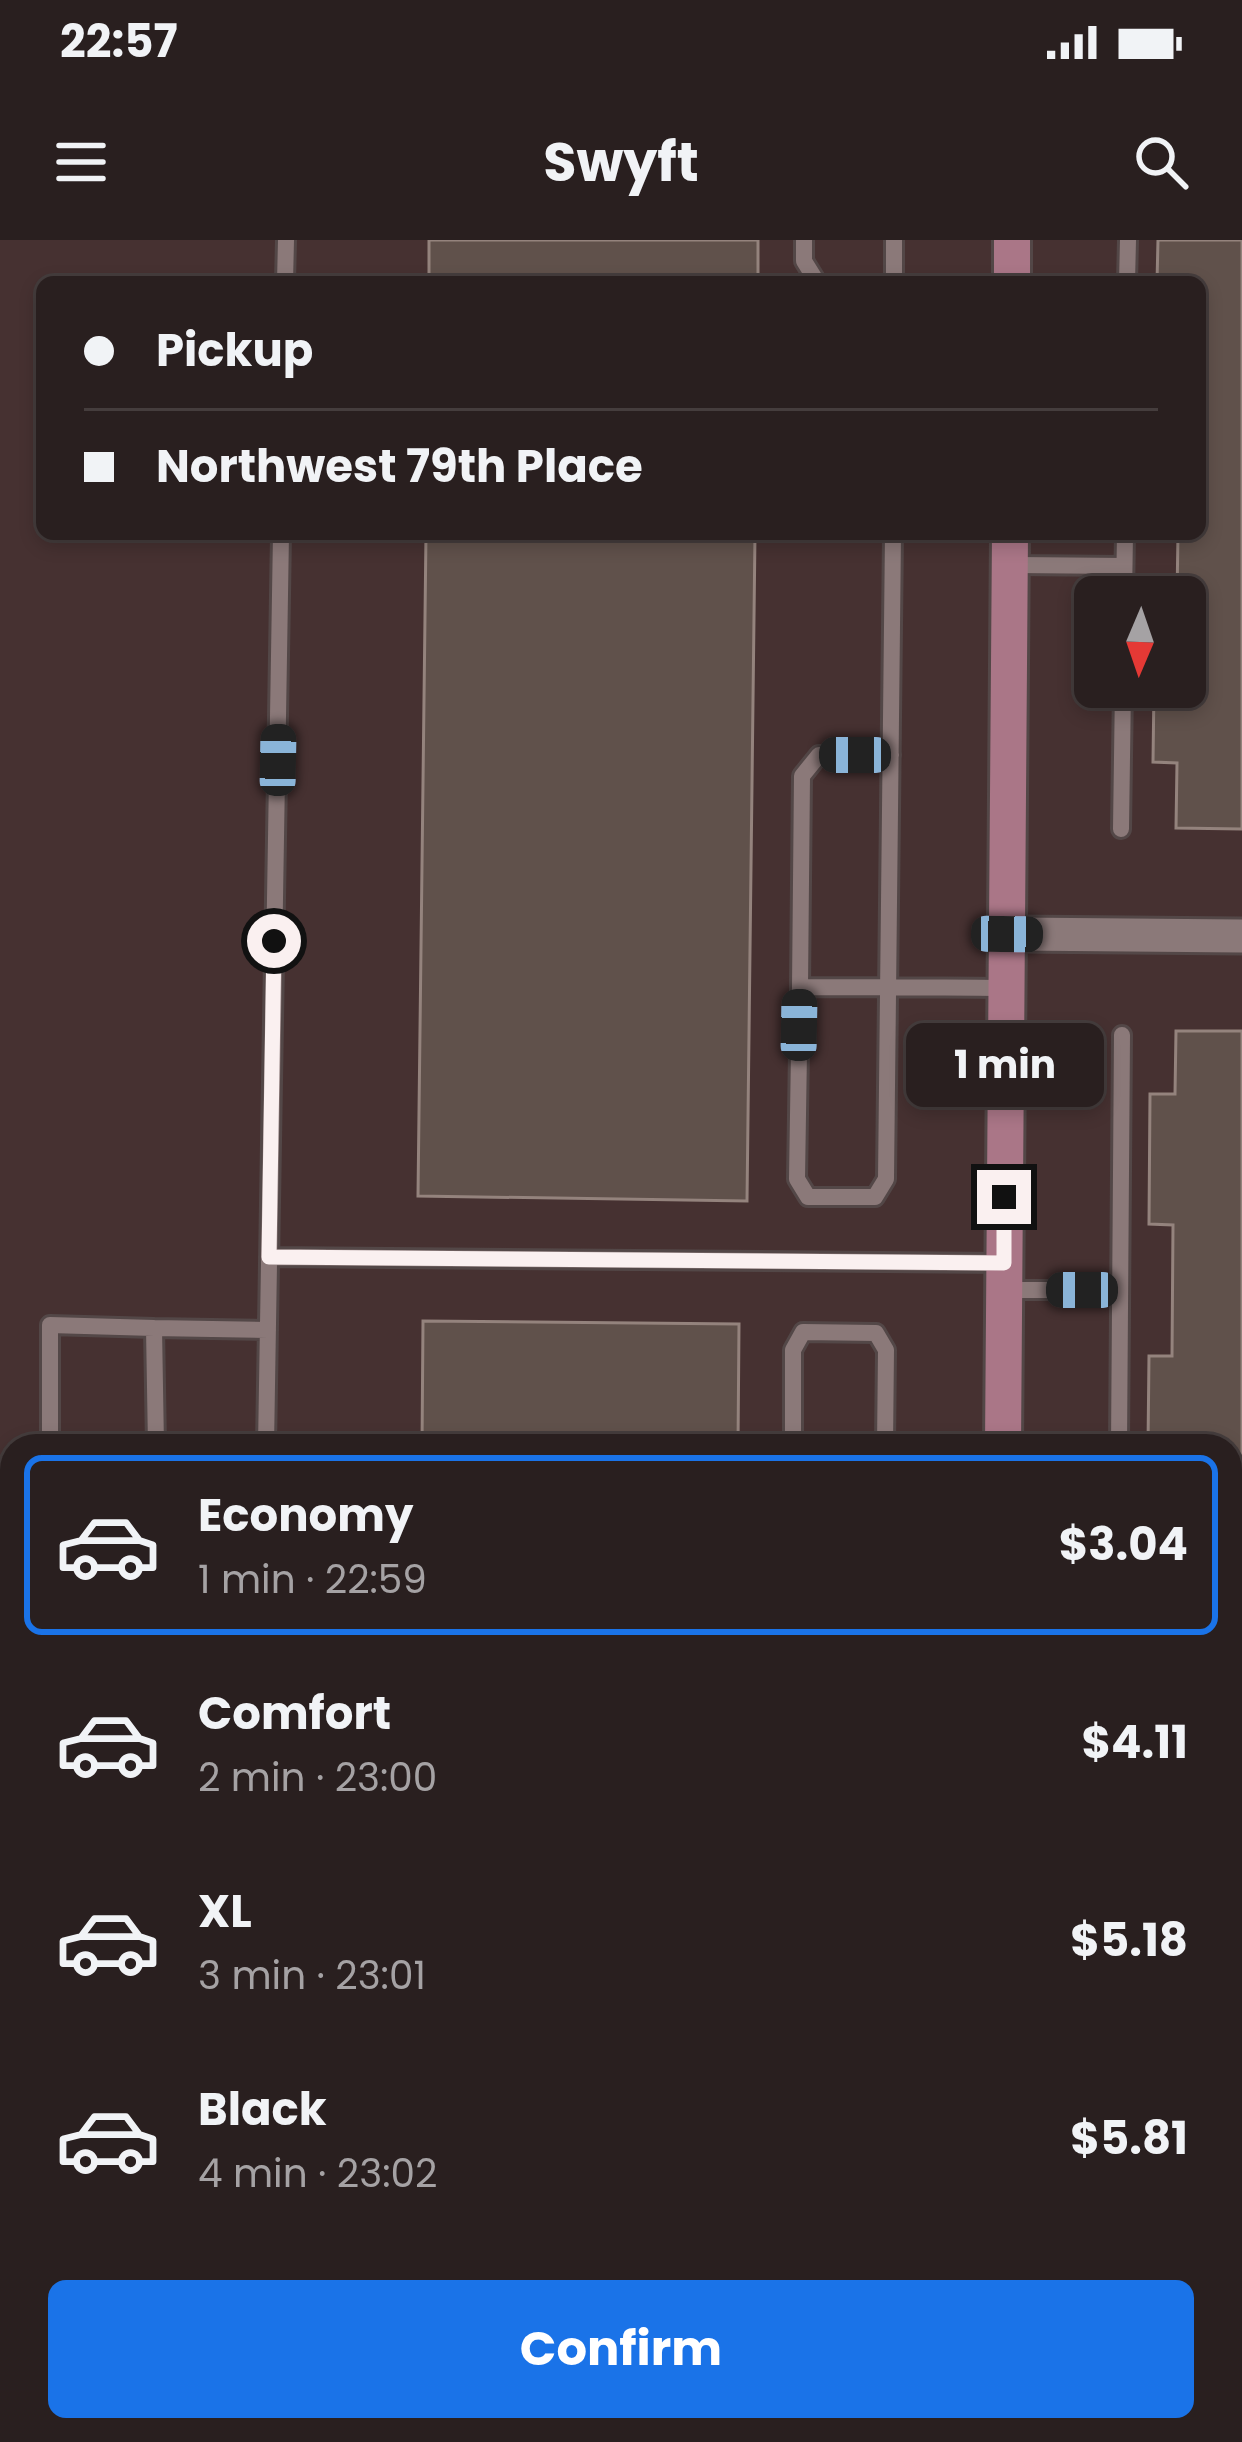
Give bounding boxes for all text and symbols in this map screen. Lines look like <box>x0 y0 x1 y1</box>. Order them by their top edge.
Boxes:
text: 22:57 <box>60 10 178 73</box>
text: Swyft <box>543 124 699 200</box>
icon: menu <box>48 129 114 195</box>
icon: search <box>1128 129 1194 195</box>
text: Pickup <box>156 319 313 382</box>
text: Northwest 79th Place <box>156 435 643 498</box>
north arrow <box>1074 576 1206 708</box>
map controls <box>1074 576 1206 708</box>
car <box>259 724 297 796</box>
car <box>819 737 891 773</box>
route start <box>247 914 301 968</box>
car <box>971 915 1043 953</box>
car <box>780 989 818 1061</box>
callout: 1 min <box>905 1023 1103 1107</box>
text: 1 min <box>954 1037 1056 1092</box>
route end <box>977 1170 1031 1224</box>
car <box>1046 1272 1118 1308</box>
text: Economy <box>198 1484 413 1547</box>
icon: car <box>54 1491 162 1599</box>
text: $3.04 <box>1059 1513 1188 1576</box>
text: 1 min · 22:59 <box>198 1552 427 1607</box>
text: Comfort <box>198 1682 391 1745</box>
icon: car <box>54 1689 162 1797</box>
text: $4.11 <box>1081 1711 1188 1774</box>
text: 2 min · 23:00 <box>198 1750 437 1805</box>
text: XL <box>198 1880 252 1943</box>
icon: car <box>54 1887 162 1995</box>
text: $5.18 <box>1070 1909 1188 1972</box>
text: 3 min · 23:01 <box>198 1948 426 2003</box>
text: Black <box>198 2078 327 2141</box>
icon: car <box>54 2085 162 2193</box>
text: $5.81 <box>1070 2107 1188 2170</box>
text: 4 min · 23:02 <box>198 2146 437 2201</box>
button: Confirm <box>48 2280 1194 2418</box>

